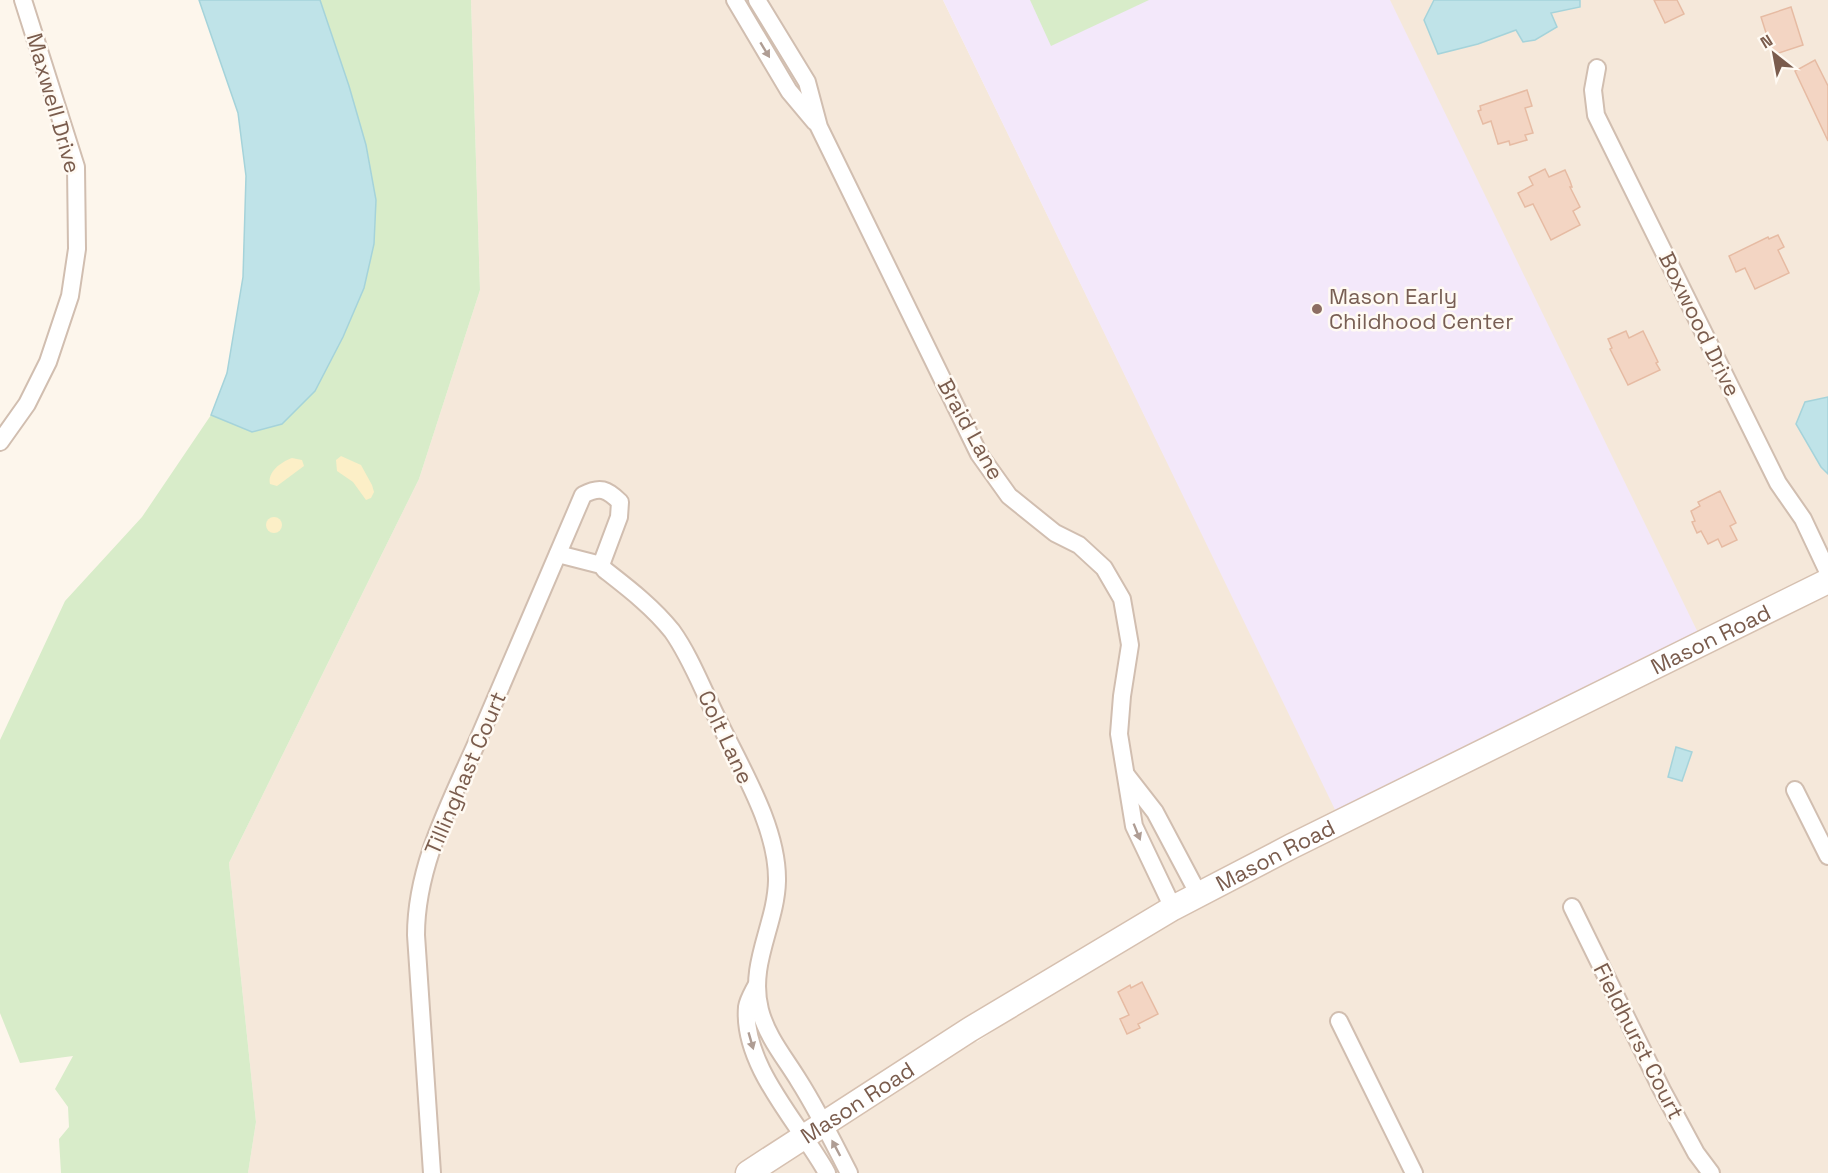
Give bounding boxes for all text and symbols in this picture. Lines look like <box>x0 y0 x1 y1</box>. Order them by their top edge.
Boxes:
north arrow <box>1744 24 1804 84</box>
street label: Maxwell Drive <box>21 30 87 176</box>
text: N <box>1757 30 1777 53</box>
one-way arrow <box>759 42 770 58</box>
street label: Boxwood Drive <box>1653 247 1747 401</box>
place label: Mason Early Childhood Center <box>1329 282 1513 335</box>
marker: Mason Early Childhood Center <box>1310 302 1324 316</box>
street label: Braid Lane <box>932 373 1010 485</box>
street label: Mason Road <box>1646 598 1775 680</box>
street label: Colt Lane <box>692 686 760 788</box>
street label: Tillinghast Court <box>418 687 512 859</box>
street label: Mason Road <box>1211 813 1339 897</box>
one-way arrow <box>1133 823 1142 841</box>
street label: Fieldhurst Court <box>1588 958 1690 1124</box>
one-way arrow <box>747 1032 756 1050</box>
street label: Mason Road <box>795 1055 919 1149</box>
one-way arrow <box>831 1140 841 1157</box>

